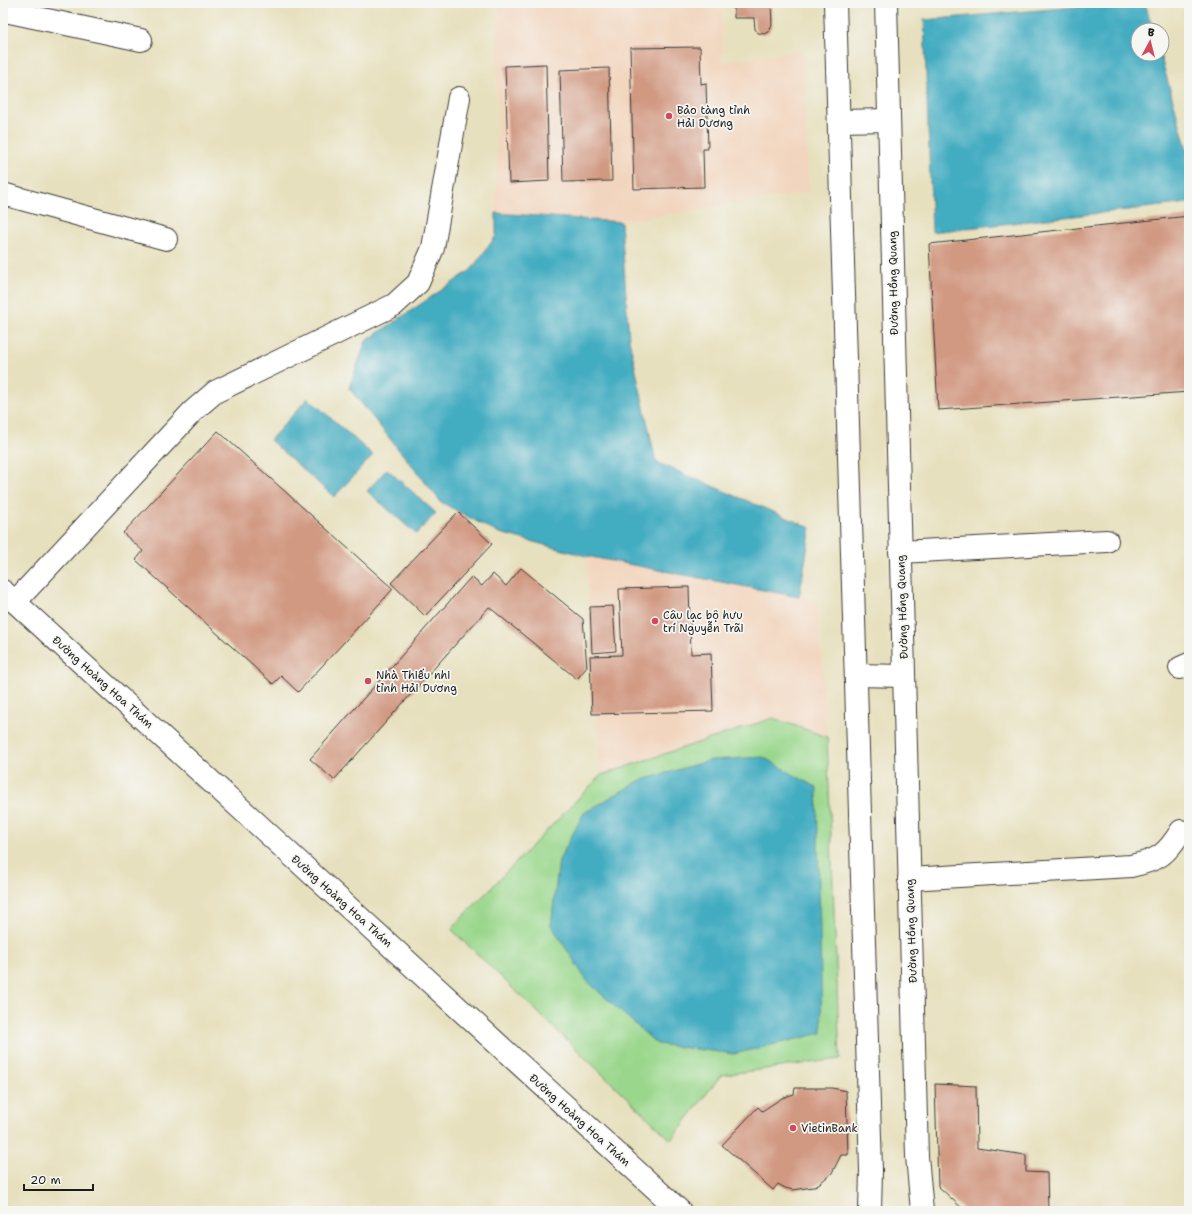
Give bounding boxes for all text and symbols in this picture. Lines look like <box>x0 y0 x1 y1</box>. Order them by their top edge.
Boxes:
north arrow <box>1130 22 1170 62</box>
text: B <box>1147 25 1156 40</box>
place label: Bảo tàng tỉnh Hải Dương <box>677 103 750 131</box>
marker: Bảo tàng tỉnh Hải Dương <box>664 111 674 121</box>
street label: Đường Hồng Quang <box>885 230 902 335</box>
street label: Đường Hồng Quang <box>893 554 912 659</box>
place label: Câu lạc bộ hưu trí Nguyễn Trãi <box>663 608 744 636</box>
marker: Câu lạc bộ hưu trí Nguyễn Trãi <box>650 616 660 626</box>
street label: Đường Hoàng Hoa Thám <box>49 633 157 732</box>
place label: Nhà Thiếu nhi tỉnh Hải Dương <box>376 668 457 696</box>
marker: Nhà Thiếu nhi tỉnh Hải Dương <box>363 676 373 686</box>
street label: Đường Hoàng Hoa Thám <box>288 852 396 951</box>
street label: Đường Hồng Quang <box>902 878 921 983</box>
street label: Đường Hoàng Hoa Thám <box>526 1071 634 1170</box>
place label: VietinBank <box>801 1121 858 1136</box>
marker: VietinBank <box>788 1123 798 1133</box>
scale bar <box>24 1166 93 1192</box>
text: 20 m <box>30 1172 61 1188</box>

